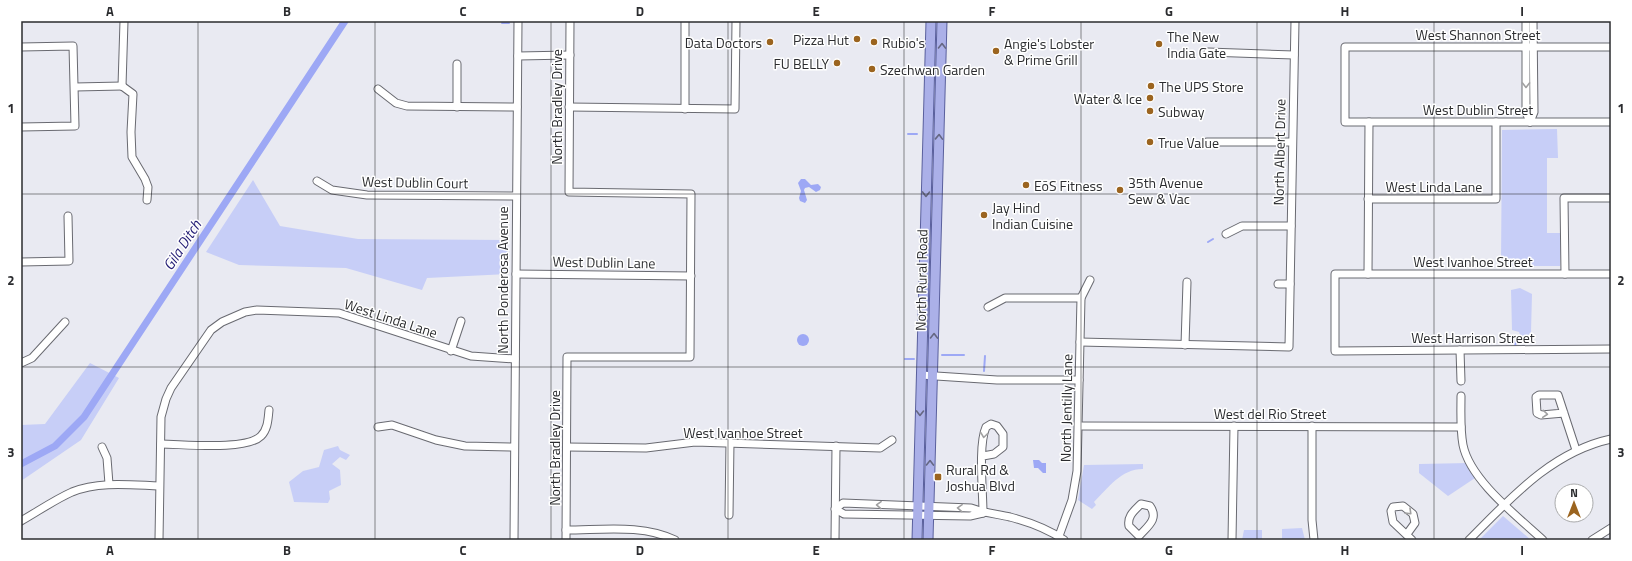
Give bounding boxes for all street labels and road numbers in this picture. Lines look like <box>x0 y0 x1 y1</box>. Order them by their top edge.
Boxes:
street label: West Shannon Street <box>1416 24 1541 45</box>
street label: North Bradley Drive <box>546 49 567 165</box>
street label: North Albert Drive <box>1268 99 1290 205</box>
street label: West Dublin Street <box>1423 99 1533 120</box>
street label: West Dublin Court <box>362 171 469 193</box>
street label: West Linda Lane <box>1386 176 1482 197</box>
street label: North Ponderosa Avenue <box>492 206 513 354</box>
street label: North Rural Road <box>910 229 932 331</box>
street label: West Dublin Lane <box>552 251 656 273</box>
street label: West Ivanhoe Street <box>1413 251 1533 272</box>
street label: West Linda Lane <box>342 293 440 343</box>
street label: West Harrison Street <box>1411 327 1535 348</box>
street label: North Jentilly Lane <box>1055 354 1077 462</box>
street label: North Bradley Drive <box>544 390 565 506</box>
street label: West del Rio Street <box>1214 403 1326 424</box>
street label: West Ivanhoe Street <box>683 422 803 443</box>

